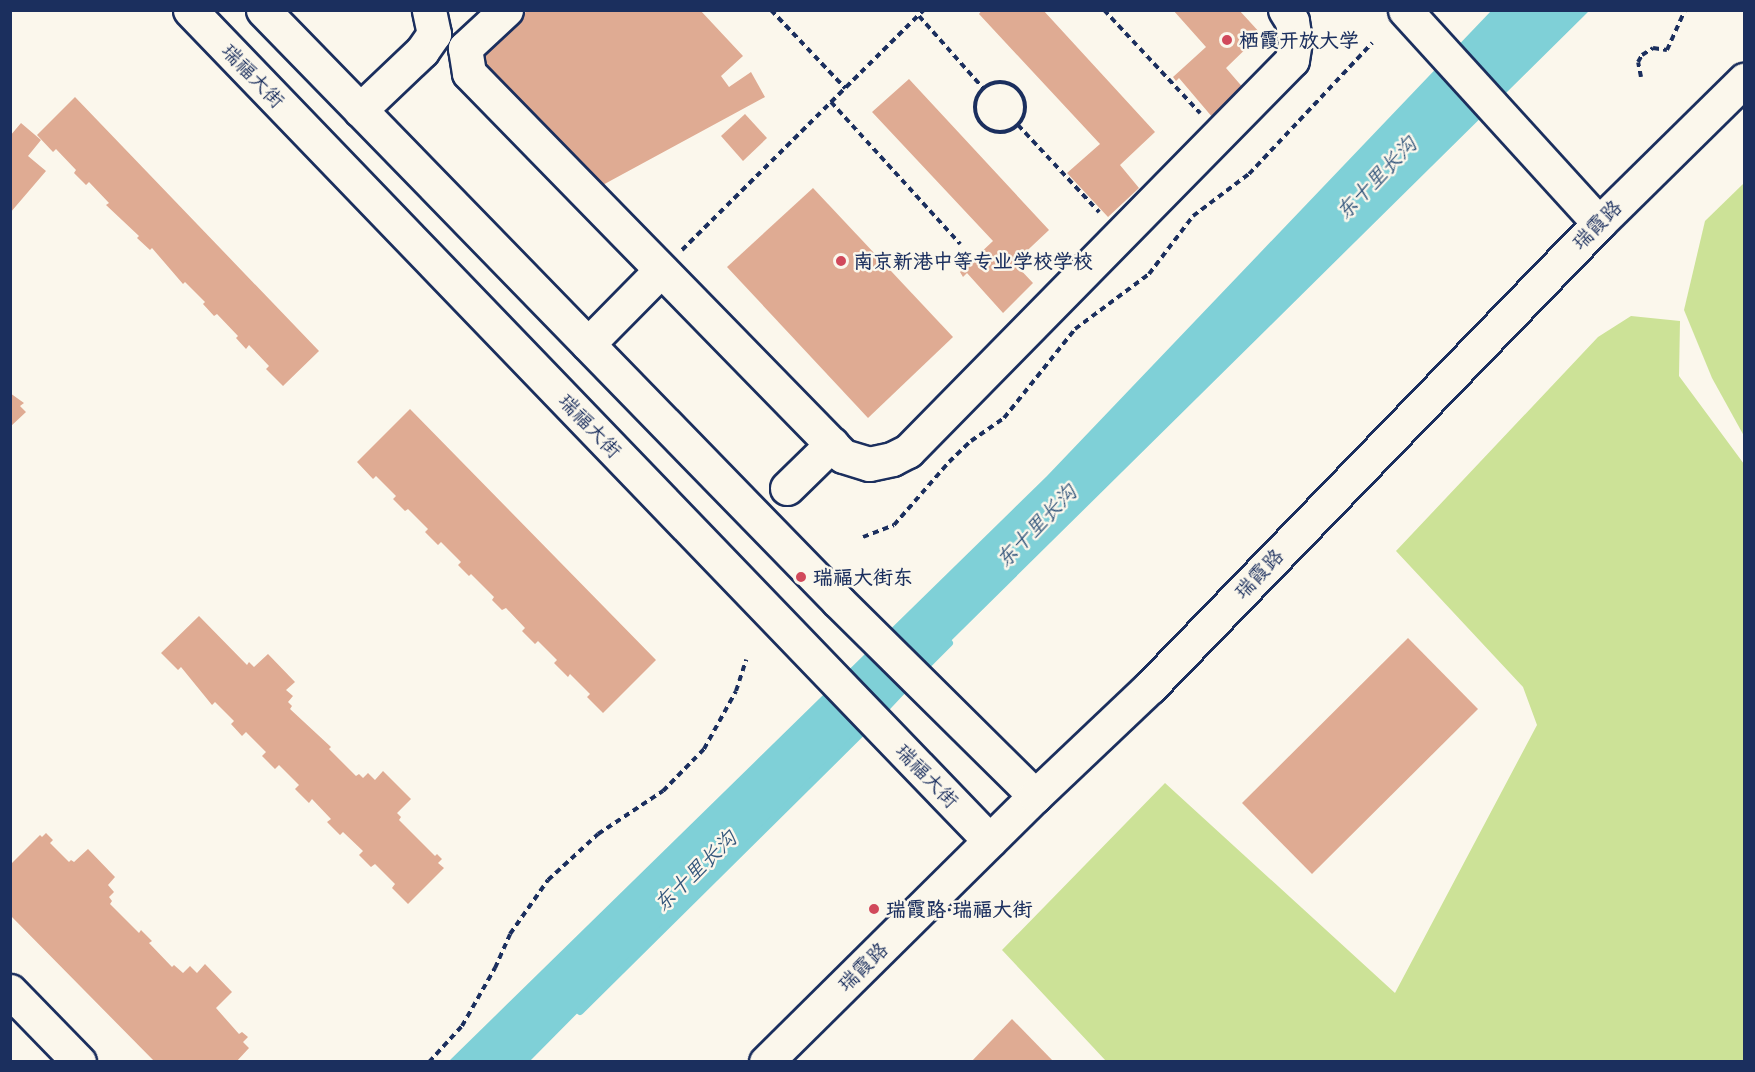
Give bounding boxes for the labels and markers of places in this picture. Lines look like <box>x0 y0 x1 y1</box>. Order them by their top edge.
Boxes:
place label: 栖霞开放大学 <box>1239 28 1359 52</box>
marker: 栖霞开放大学 <box>1220 33 1234 47</box>
place label: 南京新港中等专业学校学校 <box>853 249 1093 273</box>
marker: 南京新港中等专业学校学校 <box>834 254 848 268</box>
place label: 瑞福大街东 <box>813 565 913 589</box>
marker: 瑞福大街东 <box>794 570 808 584</box>
place label: 瑞霞路·瑞福大街 <box>886 897 1032 921</box>
marker: 瑞霞路·瑞福大街 <box>867 902 881 916</box>

